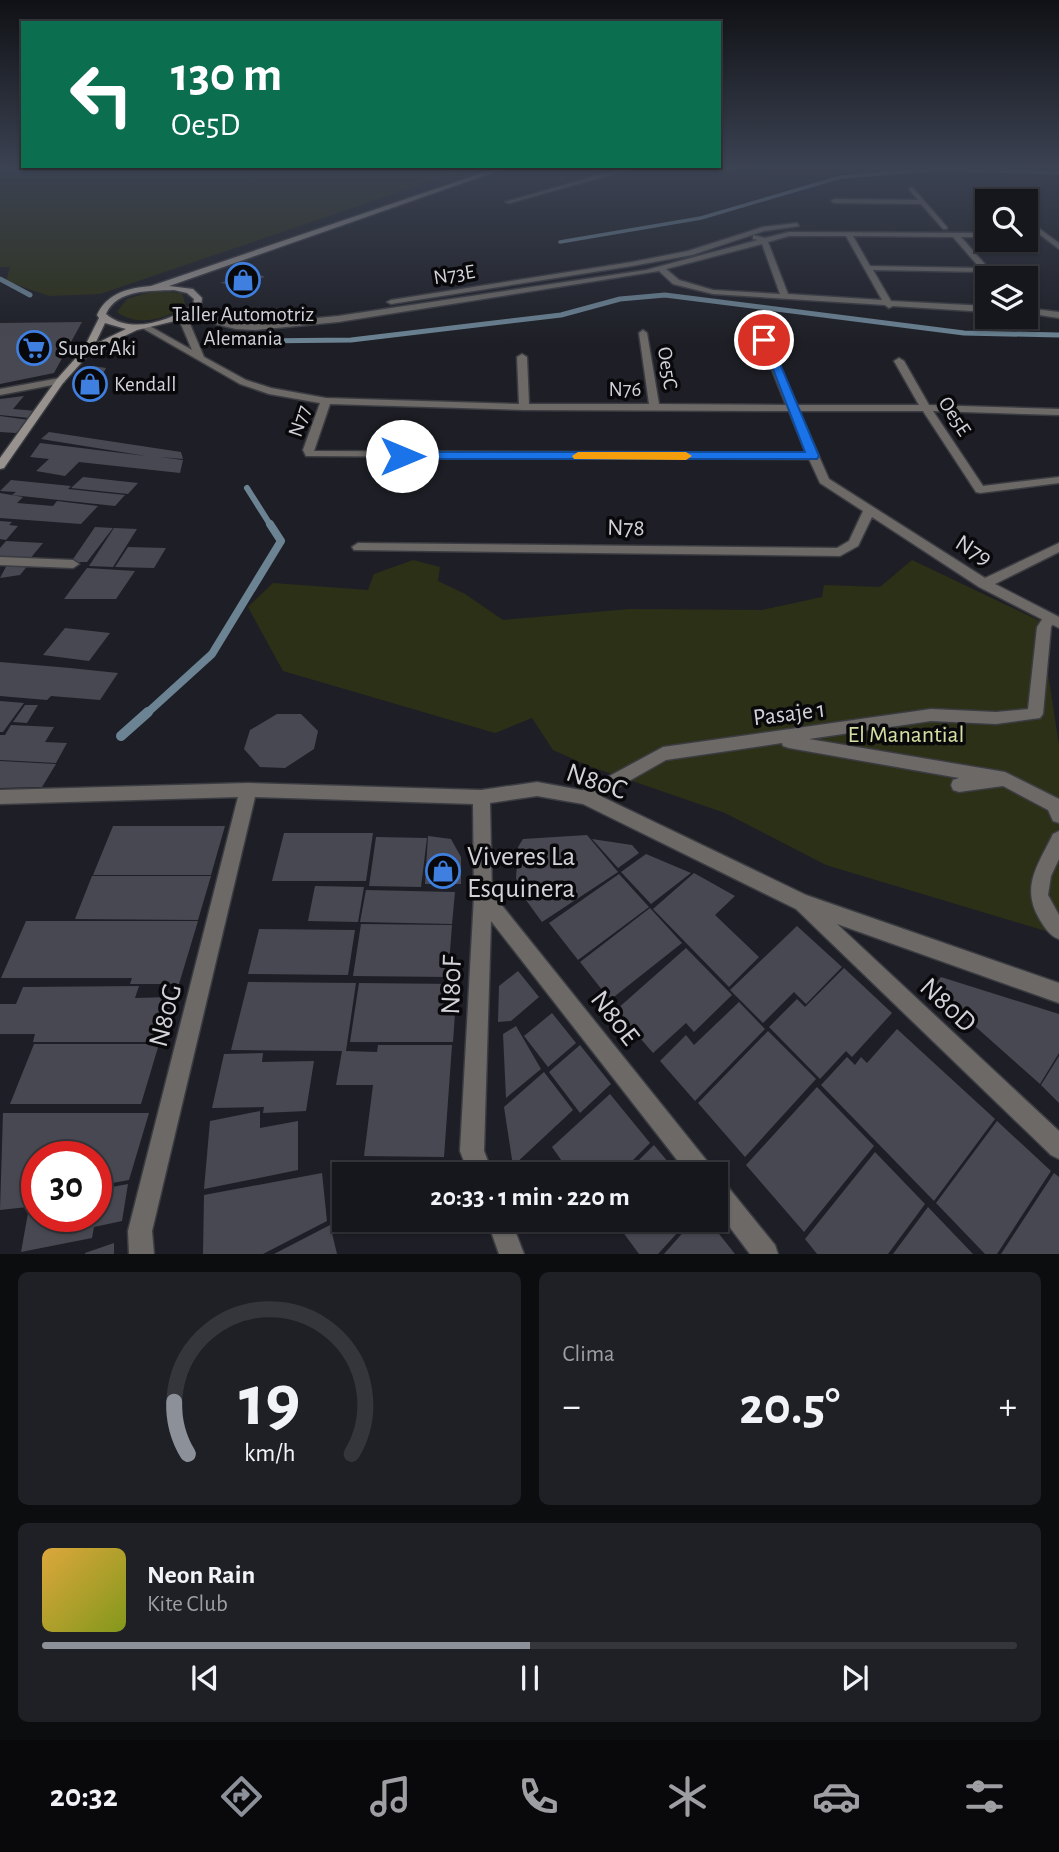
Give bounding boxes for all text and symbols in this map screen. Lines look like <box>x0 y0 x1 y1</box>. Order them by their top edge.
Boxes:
icon: left <box>56 49 147 140</box>
text: 130 m <box>171 51 282 100</box>
text: Oe5D <box>171 109 240 141</box>
map controls <box>975 189 1038 329</box>
button: search <box>975 189 1038 252</box>
shop icon: Taller Automotriz Alemania <box>224 261 262 299</box>
street label: N73E <box>432 261 476 288</box>
button: layers <box>975 266 1038 329</box>
place label: Taller Automotriz Alemania <box>172 304 314 349</box>
pin <box>734 310 794 370</box>
icon: arrive <box>745 321 783 359</box>
supermarket icon: Super Aki <box>15 329 53 367</box>
place label: Super Aki <box>58 338 136 359</box>
street label: Oe5C <box>654 345 681 391</box>
shop icon: Kendall <box>71 365 109 403</box>
place label: Kendall <box>114 374 176 395</box>
street label: N76 <box>609 379 641 400</box>
street label: Oe5E <box>934 393 975 440</box>
street label: N77 <box>285 403 314 440</box>
position arrow <box>365 419 439 493</box>
street label: N78 <box>607 516 645 540</box>
street label: N79 <box>951 531 996 571</box>
street label: Pasaje 1 <box>752 698 827 730</box>
park label: El Manantial <box>847 723 965 747</box>
street label: N80C <box>563 759 630 805</box>
place label: Viveres La Esquinera <box>467 843 575 903</box>
shop icon: Viveres La Esquinera <box>424 852 462 890</box>
street label: N80F <box>437 954 467 1015</box>
street label: N80D <box>914 973 981 1038</box>
street label: N80G <box>145 981 187 1050</box>
street label: N80E <box>585 986 644 1051</box>
speed limit sign: 30 <box>21 1141 112 1232</box>
text: 20:33 · 1 min · 220 m <box>430 1184 630 1210</box>
text: Clima <box>563 1343 615 1366</box>
text: 19 <box>239 1367 300 1440</box>
text: 20.5° <box>739 1381 840 1433</box>
text: − <box>563 1388 581 1426</box>
text: + <box>999 1388 1017 1426</box>
text: km/h <box>243 1441 295 1466</box>
text: Neon Rain <box>147 1562 255 1588</box>
text: Kite Club <box>147 1593 228 1616</box>
icon: previous <box>186 1659 224 1697</box>
icon: pause <box>511 1659 549 1697</box>
icon: next <box>836 1659 874 1697</box>
icon: directions <box>217 1772 266 1821</box>
icon: music <box>366 1772 415 1821</box>
icon: phone <box>514 1772 563 1821</box>
icon: climate <box>663 1772 712 1821</box>
icon: car <box>812 1772 861 1821</box>
icon: filters <box>960 1772 1009 1821</box>
text: 20:32 <box>50 1780 118 1812</box>

